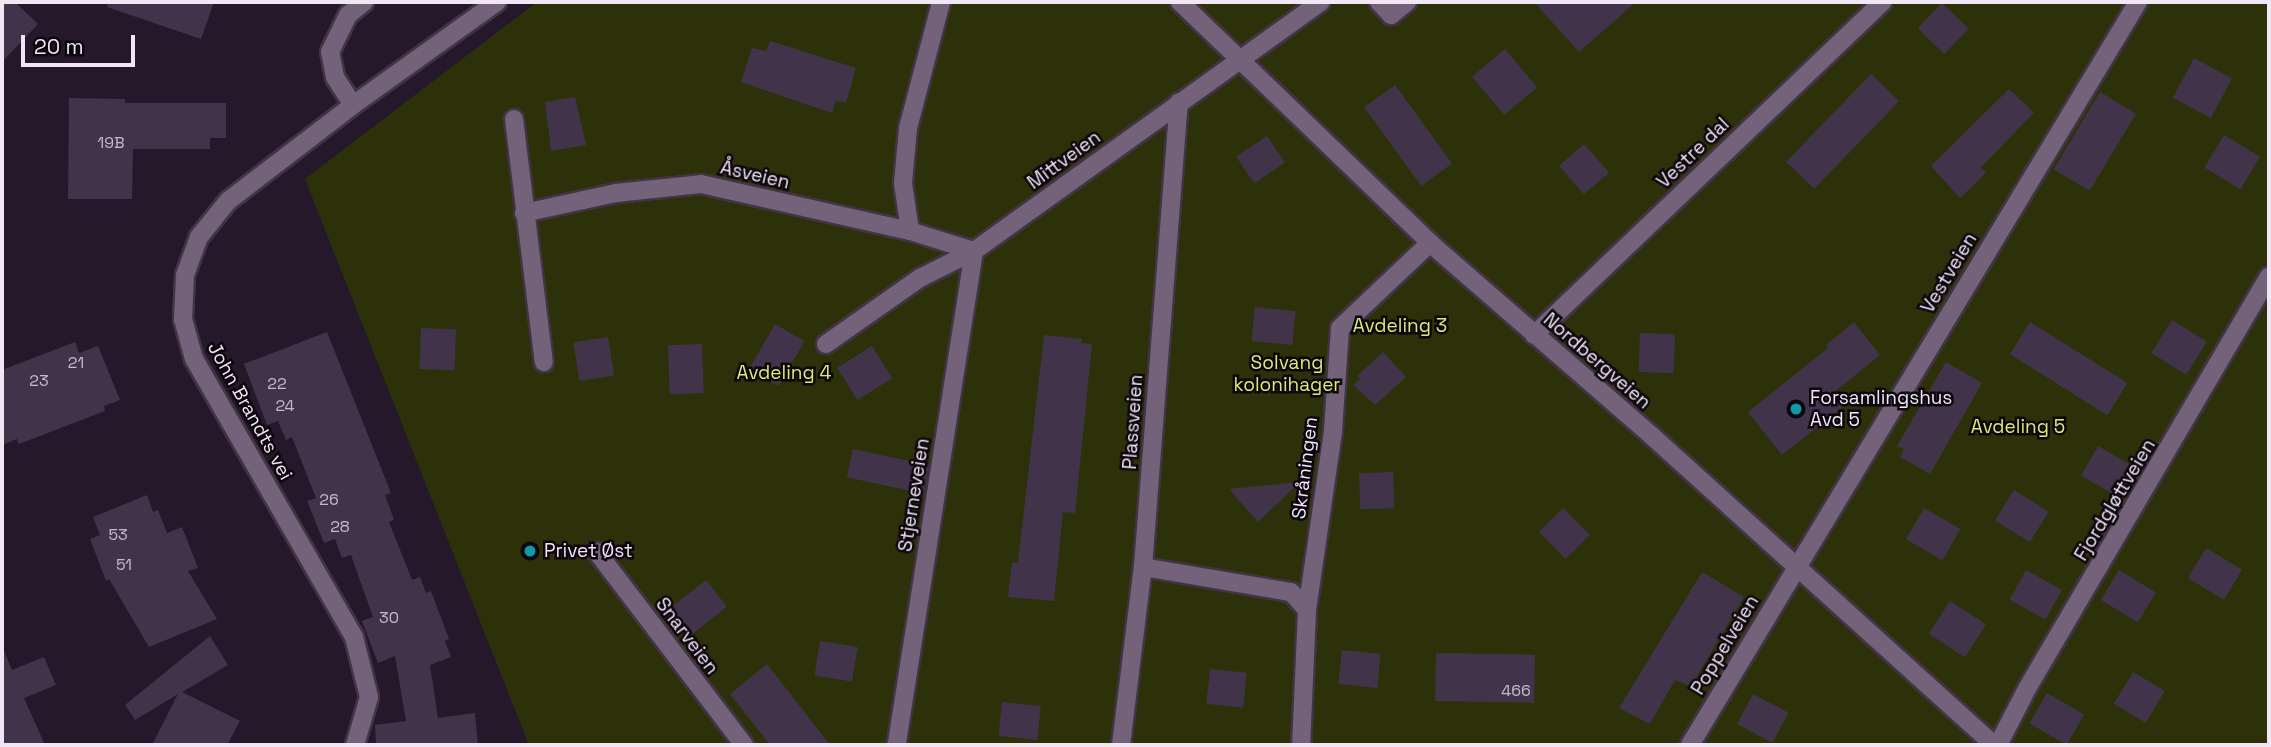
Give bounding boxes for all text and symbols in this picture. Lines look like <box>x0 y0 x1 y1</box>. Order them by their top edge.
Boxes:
scale bar <box>24 21 138 65</box>
text: 20 m <box>34 33 84 60</box>
street label: Vestre dal <box>1652 113 1734 193</box>
street label: Mittveien <box>1023 126 1105 194</box>
house number: 19B <box>97 133 125 153</box>
street label: Åsveien <box>718 156 792 194</box>
street label: Vestveien <box>1916 229 1982 317</box>
street label: Nordbergveien <box>1539 308 1655 414</box>
park label: Avdeling 3 <box>1353 315 1447 337</box>
street label: John Brandts vei <box>203 338 297 484</box>
park label: Solvang kolonihager <box>1233 352 1341 396</box>
house number: 21 <box>68 353 84 373</box>
park label: Avdeling 4 <box>737 362 831 384</box>
house number: 23 <box>29 371 49 391</box>
house number: 22 <box>267 374 287 394</box>
street label: Plassveien <box>1118 374 1148 470</box>
place label: Forsamlingshus Avd 5 <box>1810 387 1952 431</box>
house number: 24 <box>275 396 295 416</box>
marker: Forsamlingshus Avd 5 <box>1788 401 1804 417</box>
street label: Skråningen <box>1287 416 1323 520</box>
park label: Avdeling 5 <box>1971 416 2065 438</box>
street label: Fjordgløttveien <box>2070 435 2160 565</box>
street label: Stjerneveien <box>894 437 934 553</box>
house number: 26 <box>319 490 339 510</box>
house number: 28 <box>330 517 350 537</box>
house number: 53 <box>108 525 128 545</box>
place label: Privet Øst <box>544 540 633 562</box>
marker: Privet Øst <box>522 543 538 559</box>
house number: 51 <box>116 555 132 575</box>
street label: Poppelveien <box>1686 591 1764 699</box>
street label: Snarveien <box>651 593 723 679</box>
house number: 30 <box>379 608 399 628</box>
house number: 466 <box>1501 681 1531 701</box>

